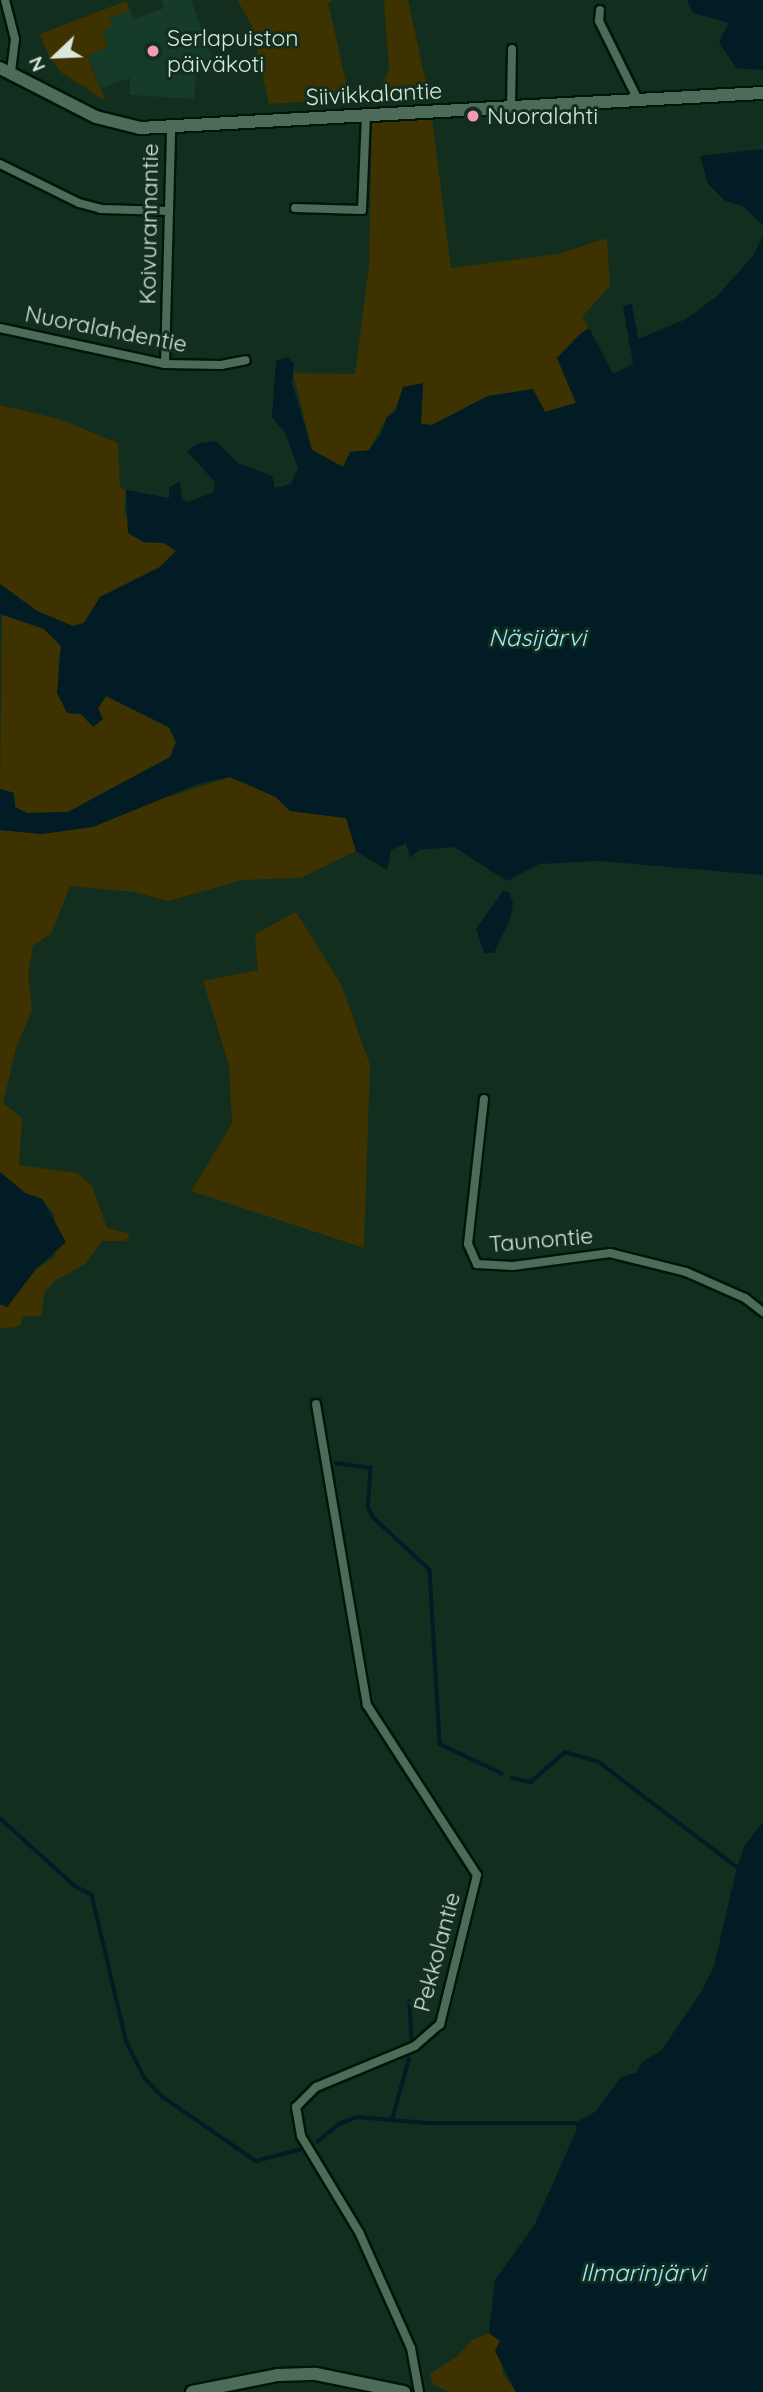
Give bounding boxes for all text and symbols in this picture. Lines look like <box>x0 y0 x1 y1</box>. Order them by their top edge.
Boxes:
north arrow <box>21 21 91 91</box>
place label: Serlapuiston päiväkoti <box>167 24 299 78</box>
marker: Serlapuiston päiväkoti <box>145 43 161 59</box>
text: N <box>23 53 50 75</box>
street label: Siivikkalantie <box>305 77 443 111</box>
place label: Nuoralahti <box>487 102 598 130</box>
marker: Nuoralahti <box>465 108 481 124</box>
street label: Koivurannantie <box>134 143 164 305</box>
street label: Nuoralahdentie <box>23 300 189 358</box>
water label: Näsijärvi <box>488 624 586 652</box>
street label: Taunontie <box>488 1222 594 1258</box>
street label: Pekkolantie <box>408 1889 466 2015</box>
water label: Ilmarinjärvi <box>580 2259 706 2287</box>

